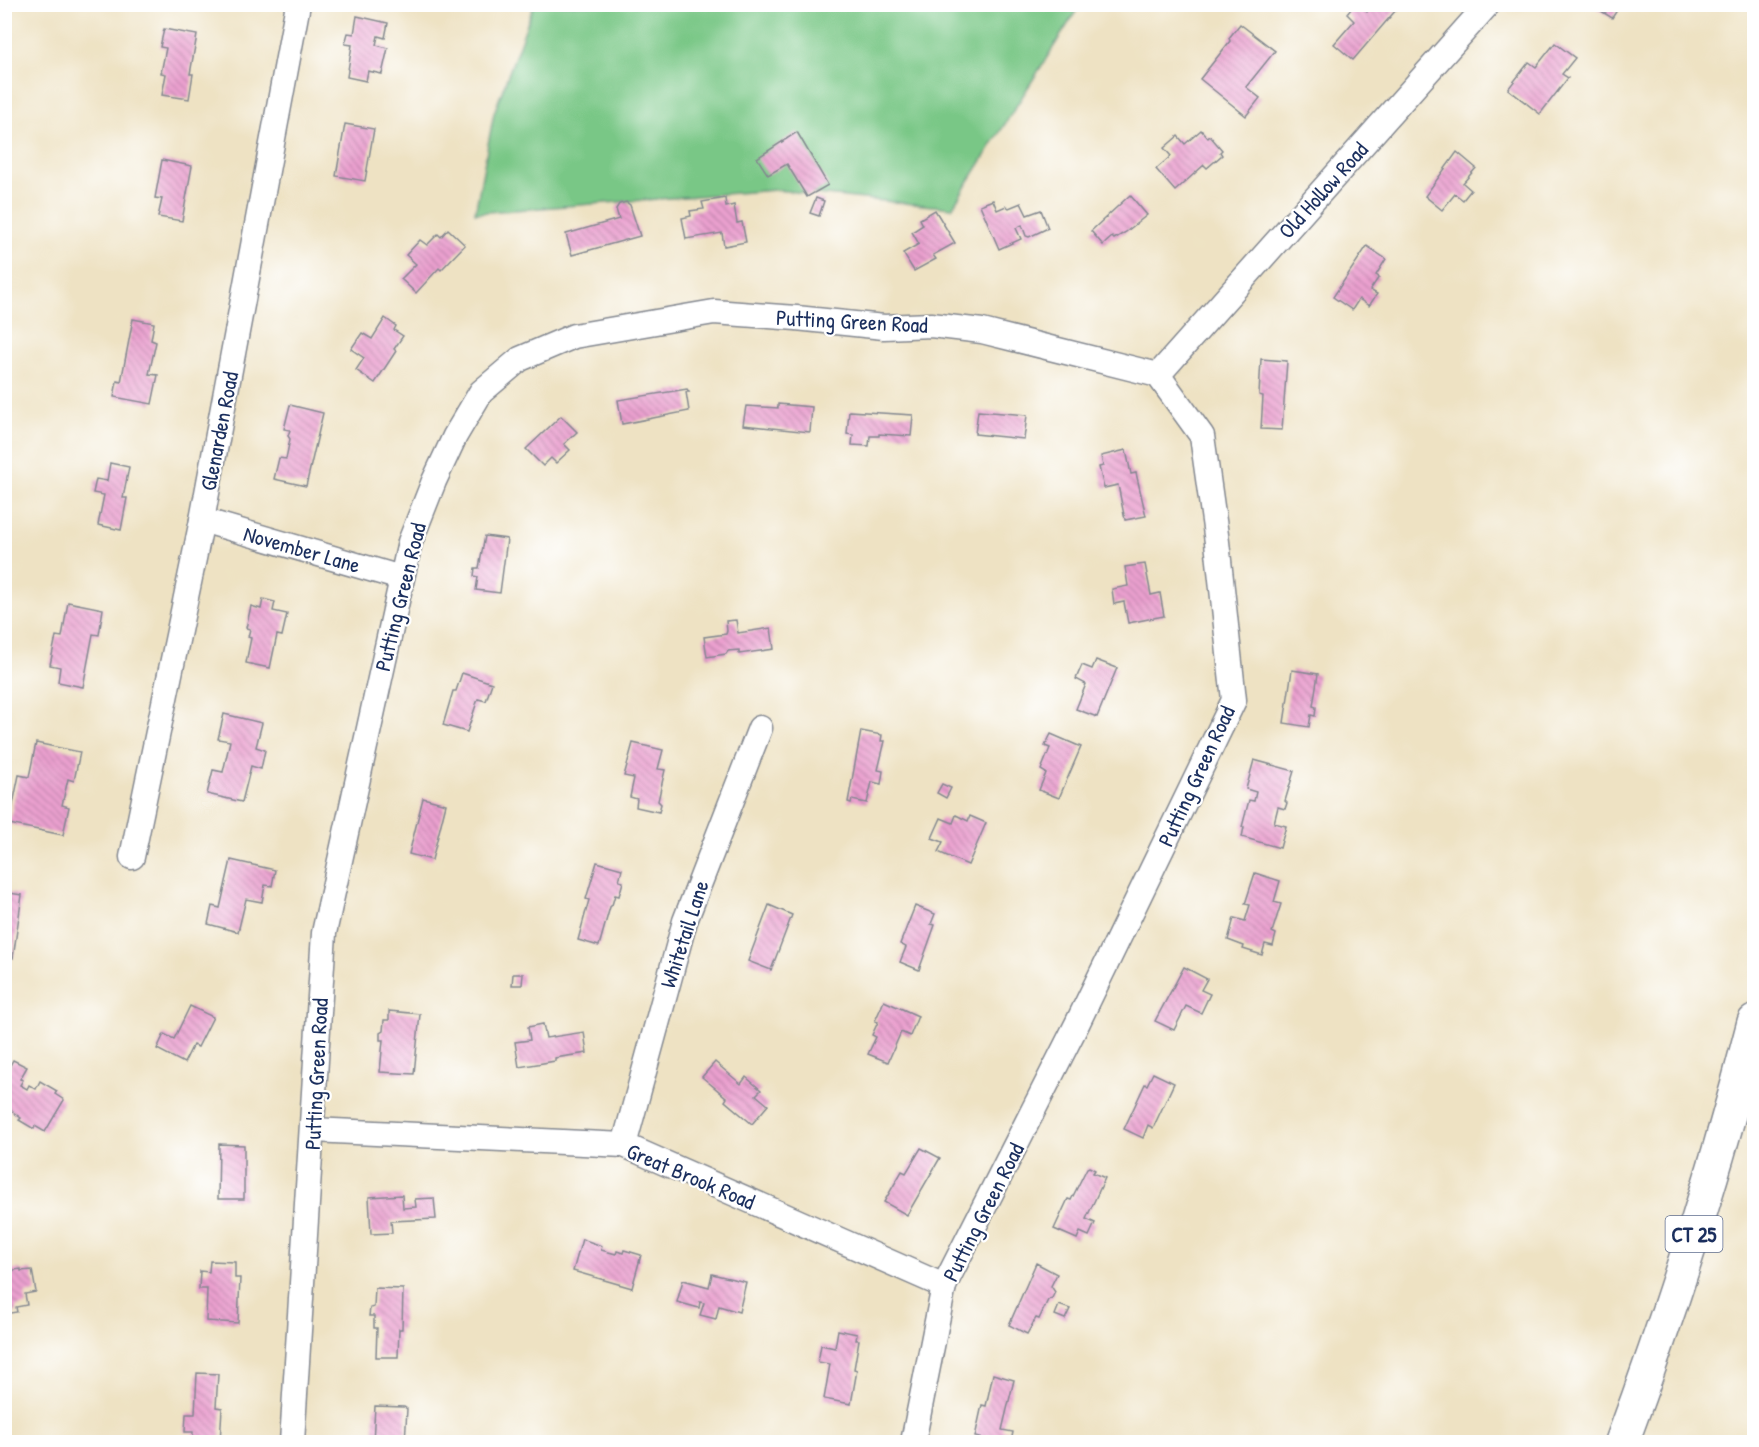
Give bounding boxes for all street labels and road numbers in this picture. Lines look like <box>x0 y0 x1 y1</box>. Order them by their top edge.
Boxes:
street label: Old Hollow Road <box>1272 135 1375 245</box>
street label: Putting Green Road <box>775 302 929 340</box>
street label: Glenarden Road <box>193 369 245 493</box>
street label: November Lane <box>240 518 364 580</box>
street label: Putting Green Road <box>367 519 433 674</box>
street label: Putting Green Road <box>1150 700 1242 851</box>
street label: Whitetail Lane <box>652 876 716 992</box>
street label: Putting Green Road <box>297 997 335 1151</box>
street label: Great Brook Road <box>622 1135 760 1217</box>
street label: Putting Green Road <box>935 1137 1031 1286</box>
road number: CT 25 <box>1666 1216 1722 1252</box>

